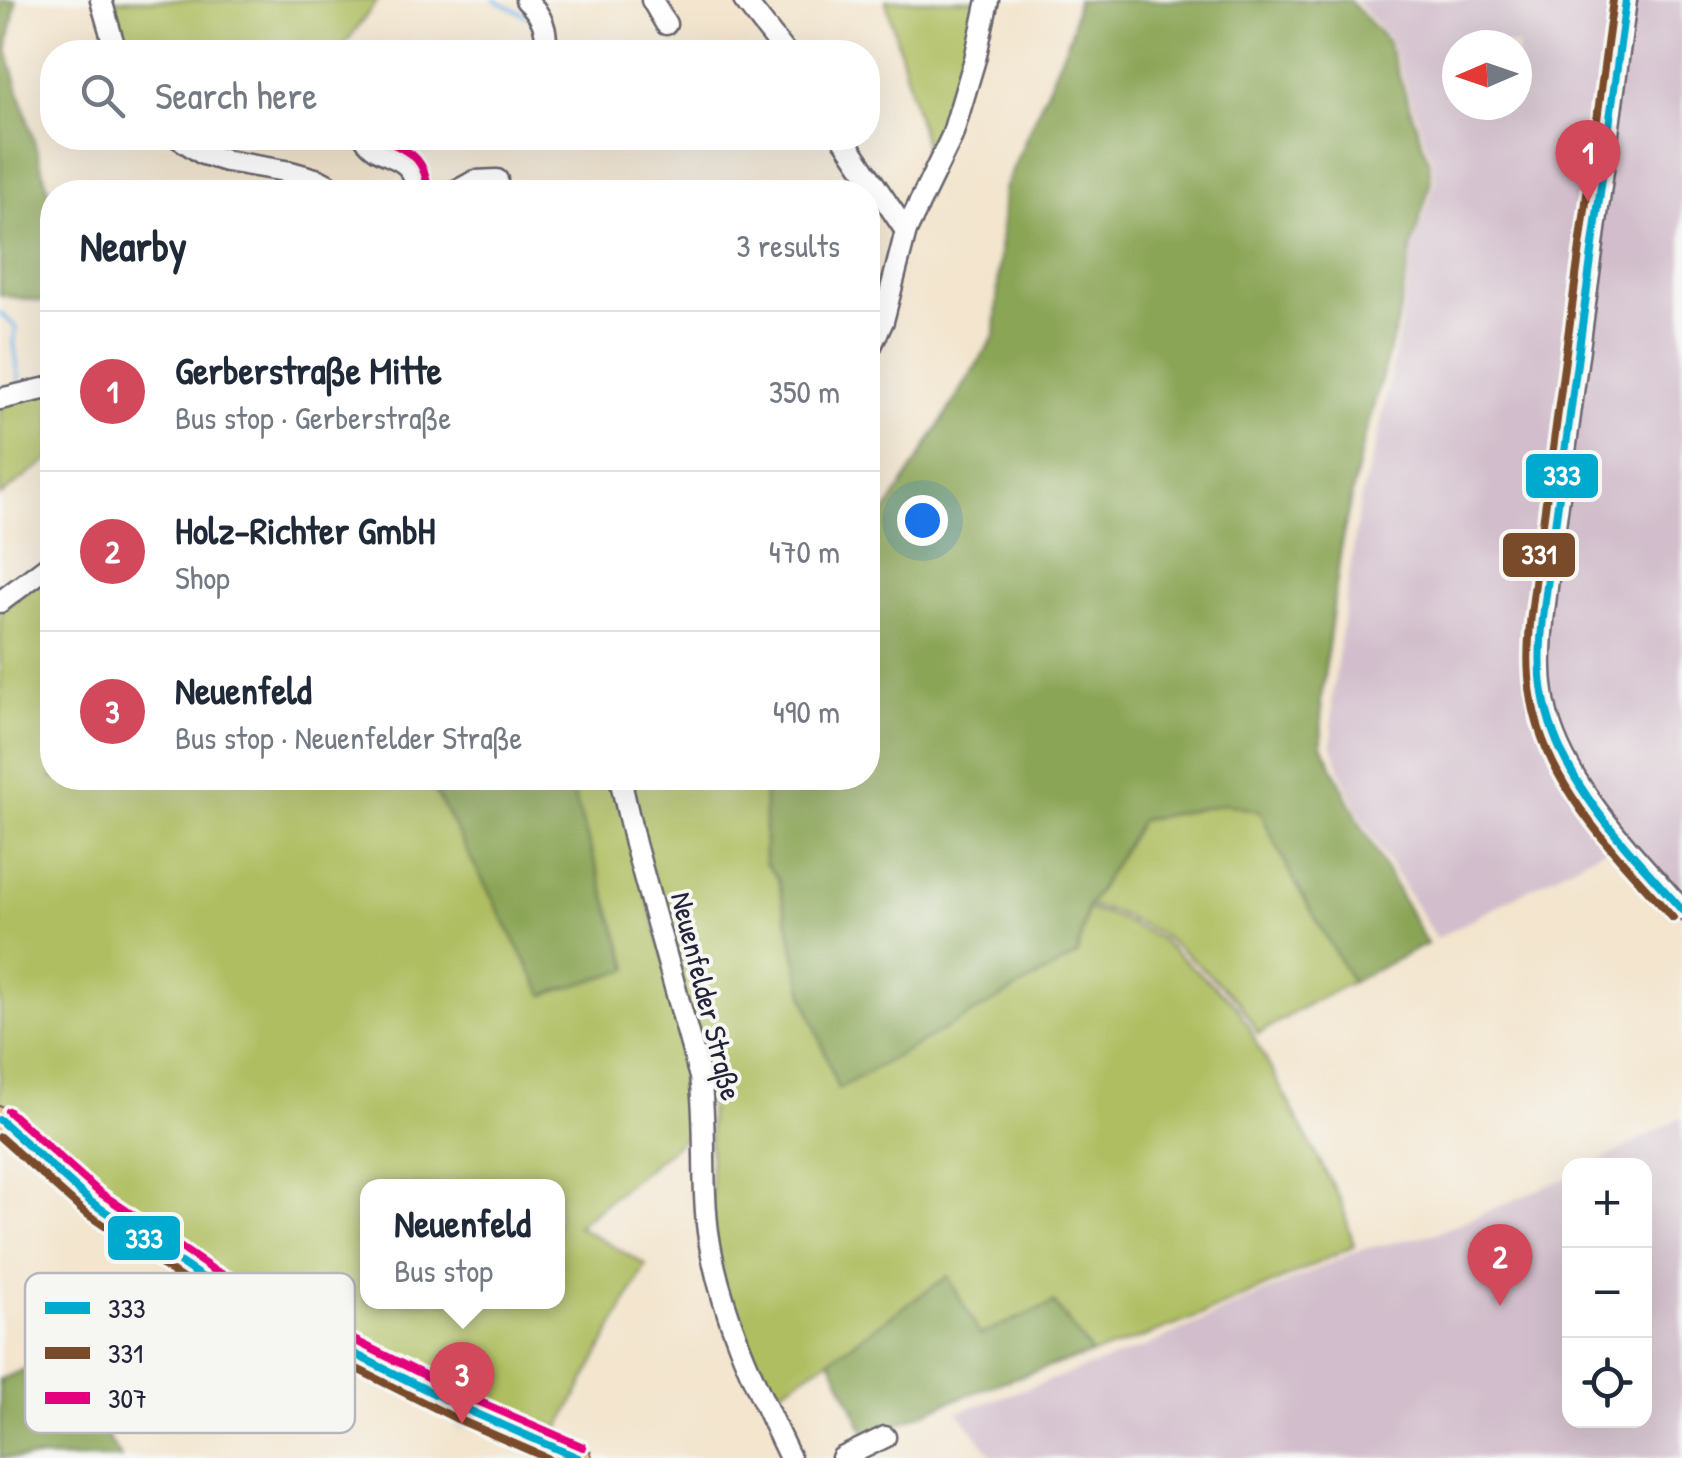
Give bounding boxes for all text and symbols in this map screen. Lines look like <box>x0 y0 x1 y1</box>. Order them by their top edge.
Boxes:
north arrow <box>1442 30 1532 120</box>
search box <box>40 40 880 150</box>
icon: search <box>75 68 130 123</box>
text: Search here <box>155 69 317 121</box>
pin: 1 <box>1556 120 1620 202</box>
text: Nearby <box>80 217 187 274</box>
text: 3 results <box>736 224 840 267</box>
text: Gerberstraße Mitte <box>175 344 442 396</box>
text: 1 <box>107 370 118 413</box>
text: 350 m <box>769 370 840 413</box>
text: Bus stop · Gerberstraße <box>175 396 451 439</box>
line badge: 333 <box>1524 452 1600 500</box>
text: 333 <box>1543 456 1581 494</box>
your location <box>897 495 948 546</box>
text: Holz-Richter GmbH <box>175 504 435 556</box>
text: 2 <box>105 530 120 573</box>
text: 470 m <box>769 530 840 573</box>
line badge: 331 <box>1501 531 1577 579</box>
text: 331 <box>1521 535 1557 573</box>
text: Shop <box>175 556 230 599</box>
text: Neuenfeld <box>175 664 312 716</box>
text: 3 <box>105 690 120 733</box>
text: 490 m <box>773 690 840 733</box>
text: Bus stop · Neuenfelder Straße <box>175 716 522 759</box>
street label: Neuenfelder Straße <box>662 888 752 1104</box>
map controls <box>1562 1158 1652 1428</box>
button: + <box>1562 1158 1652 1248</box>
popup <box>360 1179 565 1309</box>
text: Neuenfeld <box>394 1197 531 1249</box>
line badge: 333 <box>106 1214 182 1262</box>
text: 333 <box>125 1219 163 1257</box>
pin: 2 <box>1468 1224 1532 1306</box>
button: − <box>1562 1248 1652 1338</box>
text: Bus stop <box>394 1249 493 1292</box>
legend <box>25 1273 355 1433</box>
text: 333 <box>108 1289 146 1327</box>
text: 331 <box>108 1334 143 1372</box>
button: locate <box>1562 1338 1652 1428</box>
pin: 3 <box>430 1342 494 1424</box>
text: 307 <box>108 1379 147 1417</box>

